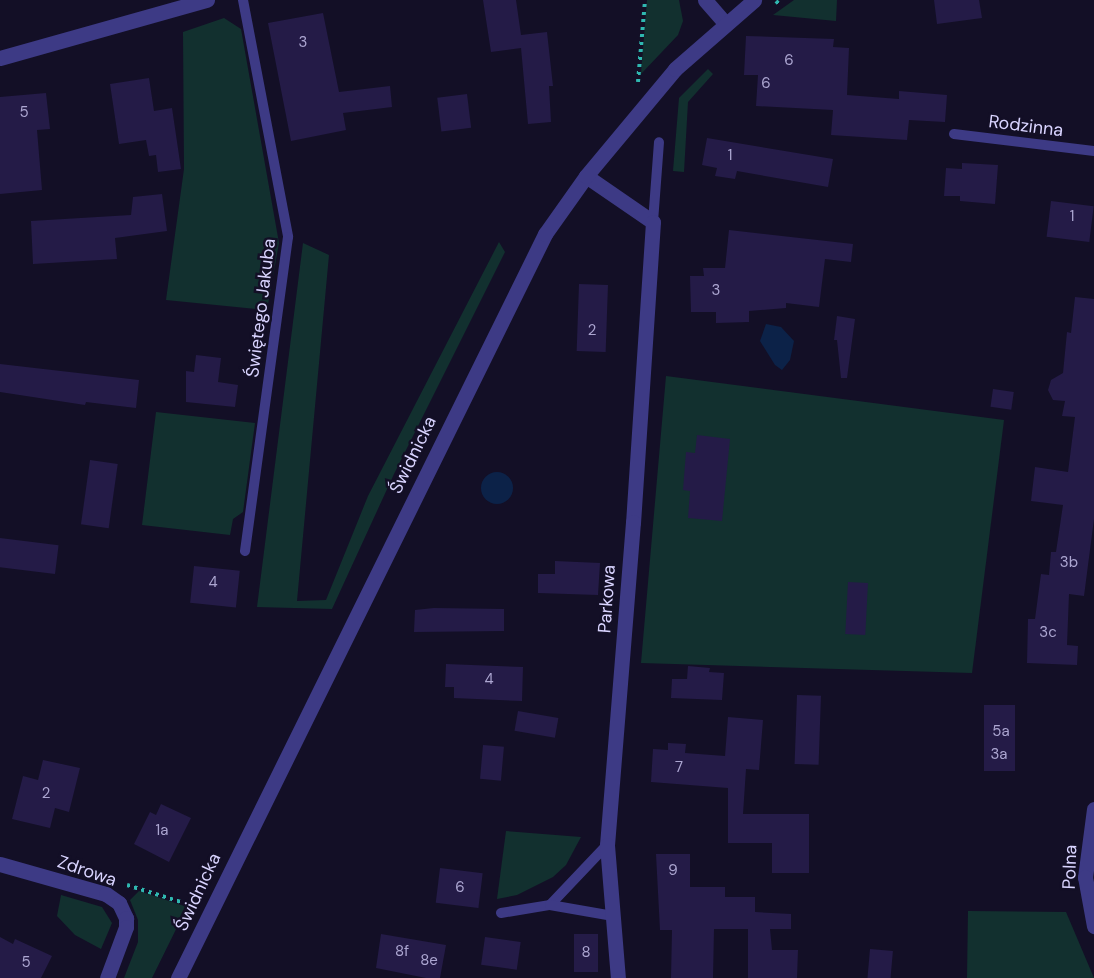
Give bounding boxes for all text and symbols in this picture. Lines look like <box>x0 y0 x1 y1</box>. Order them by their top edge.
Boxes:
house number: 3 <box>299 34 307 52</box>
house number: 6 <box>784 52 794 70</box>
house number: 6 <box>761 75 771 93</box>
house number: 5 <box>19 104 29 122</box>
street label: Rodzinna <box>987 111 1065 141</box>
house number: 1 <box>728 147 732 165</box>
house number: 1 <box>1070 208 1074 226</box>
street label: Świętego Jakuba <box>242 237 280 379</box>
house number: 3 <box>712 282 720 300</box>
house number: 2 <box>588 322 596 340</box>
street label: Świdnicka <box>385 413 441 497</box>
house number: 3b <box>1060 554 1078 572</box>
street label: Parkowa <box>594 564 620 634</box>
house number: 4 <box>208 574 218 592</box>
house number: 3c <box>1039 624 1057 642</box>
house number: 4 <box>484 671 494 689</box>
house number: 5a <box>992 723 1010 741</box>
house number: 3a <box>990 746 1008 764</box>
house number: 7 <box>675 759 683 777</box>
house number: 2 <box>42 785 50 803</box>
house number: 1a <box>156 822 168 840</box>
street label: Polna <box>1058 844 1082 890</box>
street label: Świdnicka <box>171 850 225 934</box>
street label: Zdrowa <box>55 851 119 891</box>
house number: 9 <box>668 862 678 880</box>
house number: 6 <box>455 879 465 897</box>
house number: 8f <box>395 943 409 961</box>
house number: 8 <box>581 944 591 962</box>
house number: 8e <box>420 952 438 970</box>
house number: 5 <box>21 954 31 972</box>

